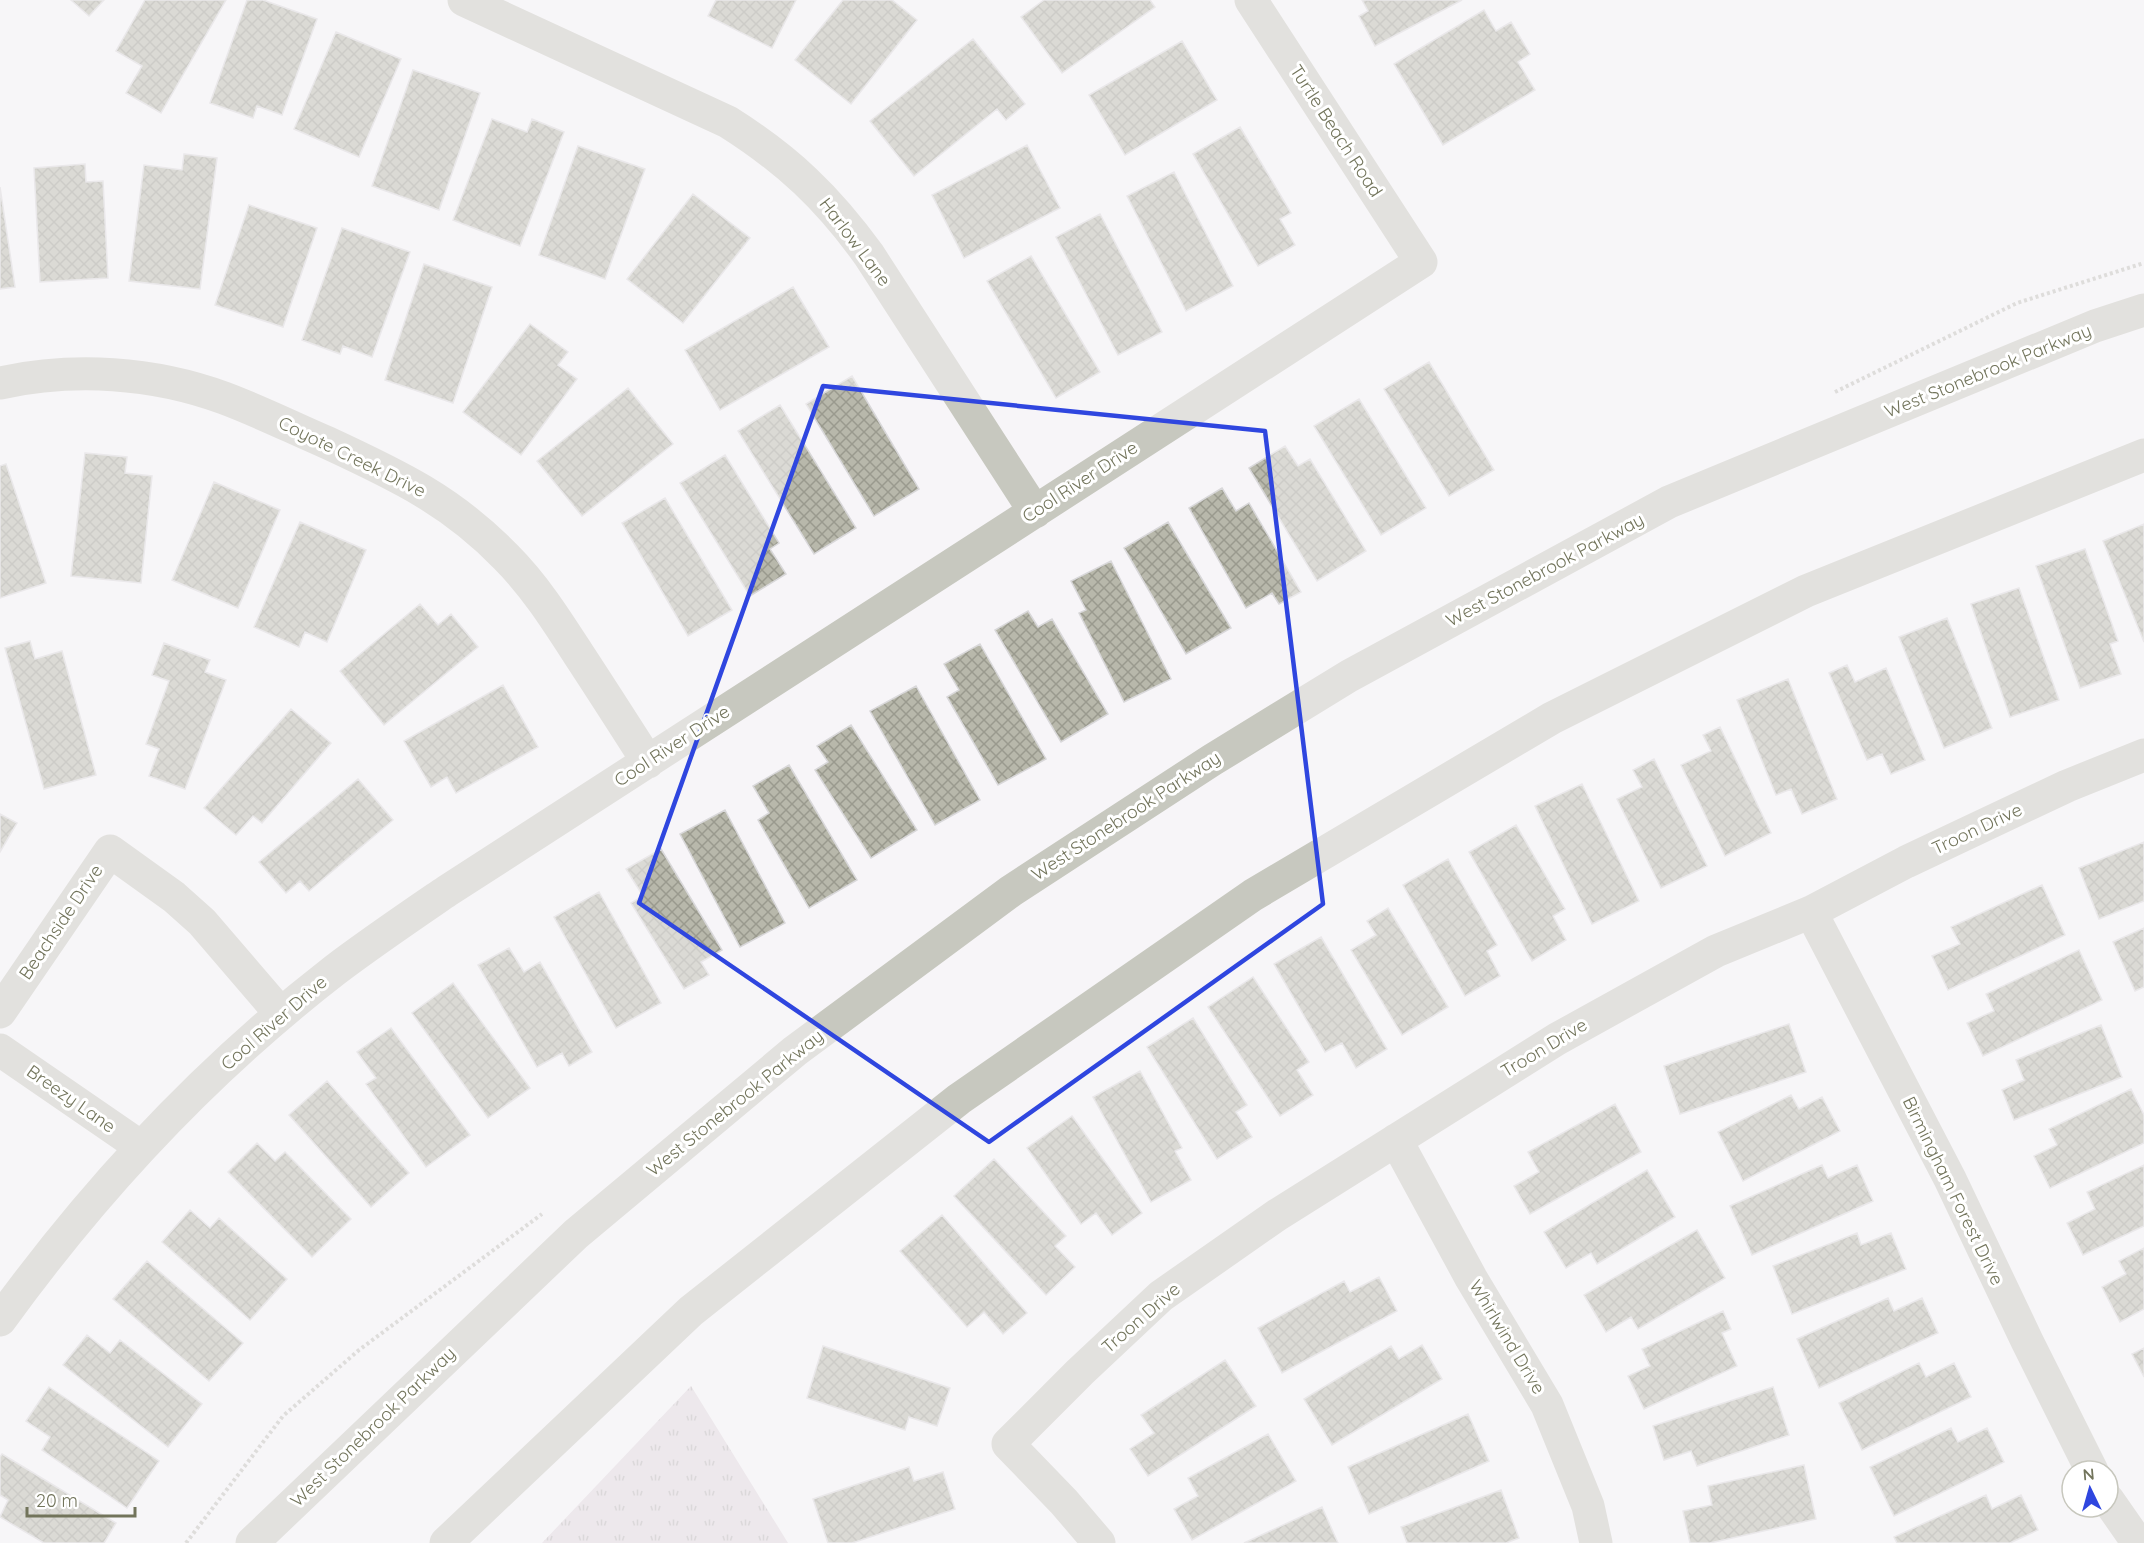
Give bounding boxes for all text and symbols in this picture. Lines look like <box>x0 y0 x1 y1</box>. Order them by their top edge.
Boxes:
street label: Turtle Beach Road <box>1285 60 1388 201</box>
street label: Harlow Lane <box>815 193 896 291</box>
street label: West Stonebrook Parkway <box>1881 318 2095 423</box>
street label: Coyote Creek Drive <box>275 411 430 502</box>
street label: Cool River Drive <box>1018 436 1142 528</box>
street label: West Stonebrook Parkway <box>1442 508 1648 632</box>
street label: Cool River Drive <box>610 700 734 792</box>
street label: West Stonebrook Parkway <box>1027 746 1225 885</box>
street label: Troon Drive <box>1928 798 2025 859</box>
street label: Beachside Drive <box>14 860 108 984</box>
street label: Cool River Drive <box>216 970 331 1075</box>
street label: Troon Drive <box>1496 1013 1591 1082</box>
street label: West Stonebrook Parkway <box>642 1024 828 1181</box>
street label: Breezy Lane <box>22 1060 120 1138</box>
street label: Birmingham Forest Drive <box>1898 1093 2009 1289</box>
street label: Whirlwind Drive <box>1464 1275 1551 1398</box>
street label: Troon Drive <box>1097 1277 1185 1358</box>
street label: West Stonebrook Parkway <box>285 1342 460 1512</box>
north arrow <box>2060 1459 2120 1519</box>
text: N <box>2082 1464 2095 1485</box>
scale bar <box>27 1480 135 1518</box>
text: 20 m <box>36 1489 78 1512</box>

